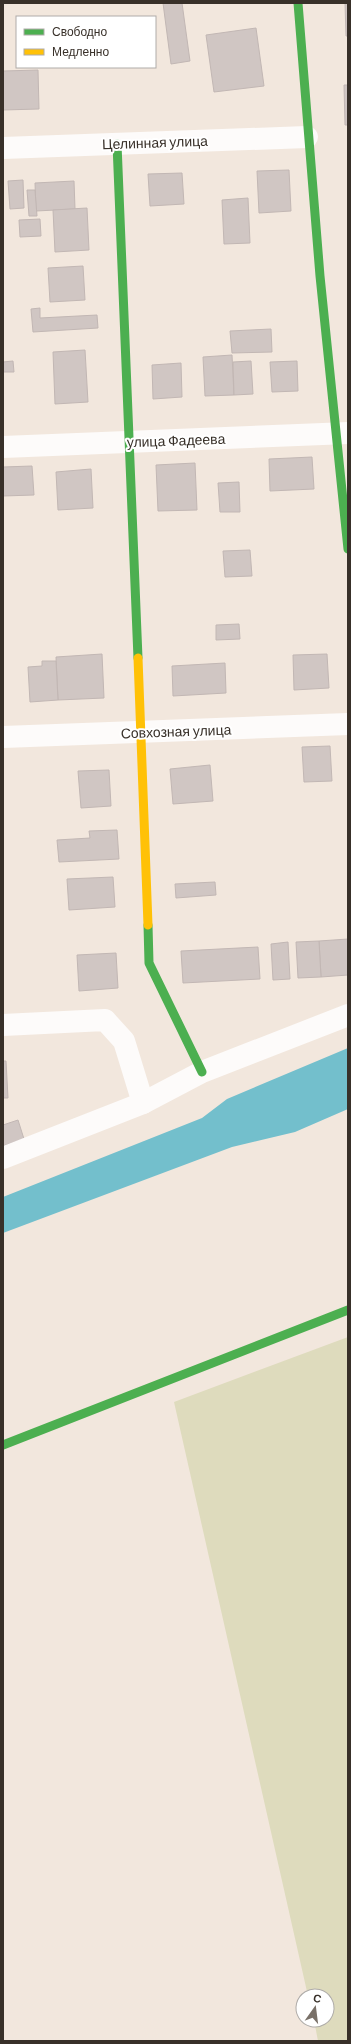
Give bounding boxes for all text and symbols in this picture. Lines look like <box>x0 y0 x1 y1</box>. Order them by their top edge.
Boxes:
legend <box>16 16 156 68</box>
text: Свободно <box>52 24 107 39</box>
text: Медленно <box>52 44 109 59</box>
street label: Целинная улица <box>102 132 208 152</box>
street label: улица Фадеева <box>126 430 226 450</box>
street label: Совхозная улица <box>120 721 232 741</box>
north arrow <box>295 1988 335 2028</box>
text: С <box>312 1991 323 2005</box>

